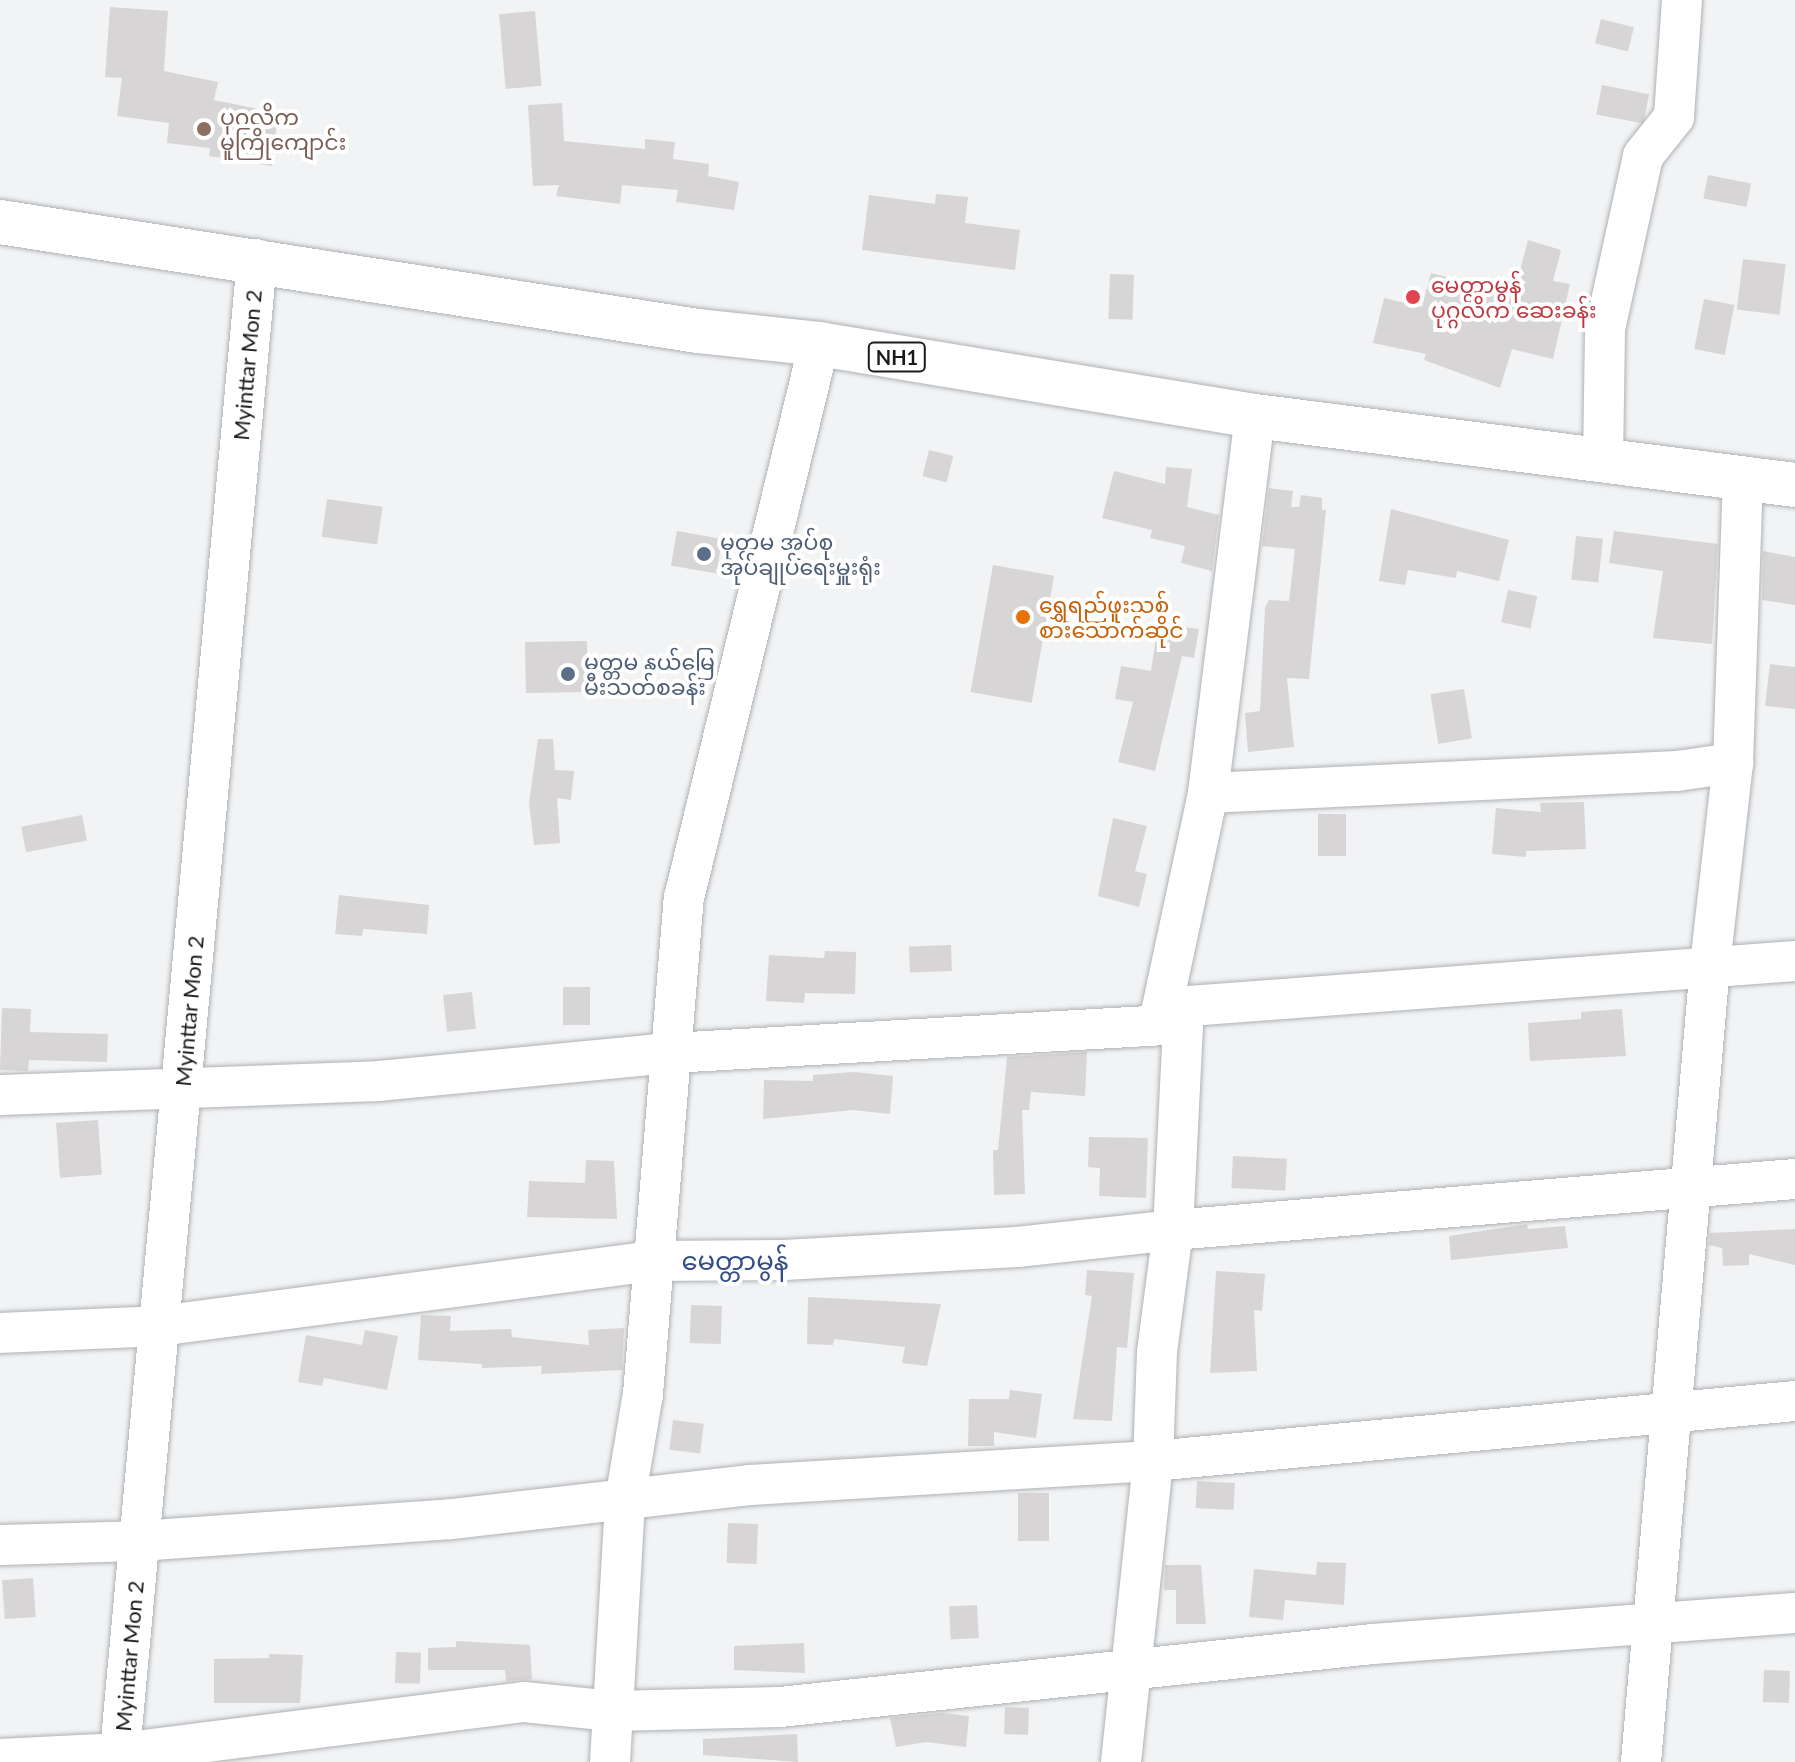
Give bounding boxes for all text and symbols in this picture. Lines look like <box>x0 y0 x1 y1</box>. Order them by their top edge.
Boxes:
place label: ပုဂ္ဂလိက မူကြိုကျောင်း <box>220 103 346 154</box>
marker: ပုဂ္ဂလိက မူကြိုကျောင်း <box>195 120 213 138</box>
place label: မေတ္တာမွန် ပုဂ္ဂလိက ဆေးခန်း <box>1431 271 1597 322</box>
marker: မေတ္တာမွန် ပုဂ္ဂလိက ဆေးခန်း <box>1402 286 1424 308</box>
street label: Myinttar Mon 2 <box>227 288 267 442</box>
road number: NH1 <box>867 341 927 373</box>
place label: မုတ္တမ အုပ်စု အုပ်ချုပ်ရေးမှူးရုံး <box>720 528 881 580</box>
marker: မုတ္တမ အုပ်စု အုပ်ချုပ်ရေးမှူးရုံး <box>695 545 713 563</box>
place label: ရွှေရည်ဖူးသစ် စားသောက်ဆိုင် <box>1039 591 1184 642</box>
marker: ရွှေရည်ဖူးသစ် စားသောက်ဆိုင် <box>1014 608 1032 626</box>
place label: မုတ္တမ နယ်မြေ မီးသတ်စခန်း <box>584 648 715 700</box>
marker: မုတ္တမ နယ်မြေ မီးသတ်စခန်း <box>559 665 577 683</box>
street label: Myinttar Mon 2 <box>169 934 209 1088</box>
district label: မေတ္တာမွန် <box>681 1245 789 1277</box>
street label: Myinttar Mon 2 <box>109 1579 149 1733</box>

